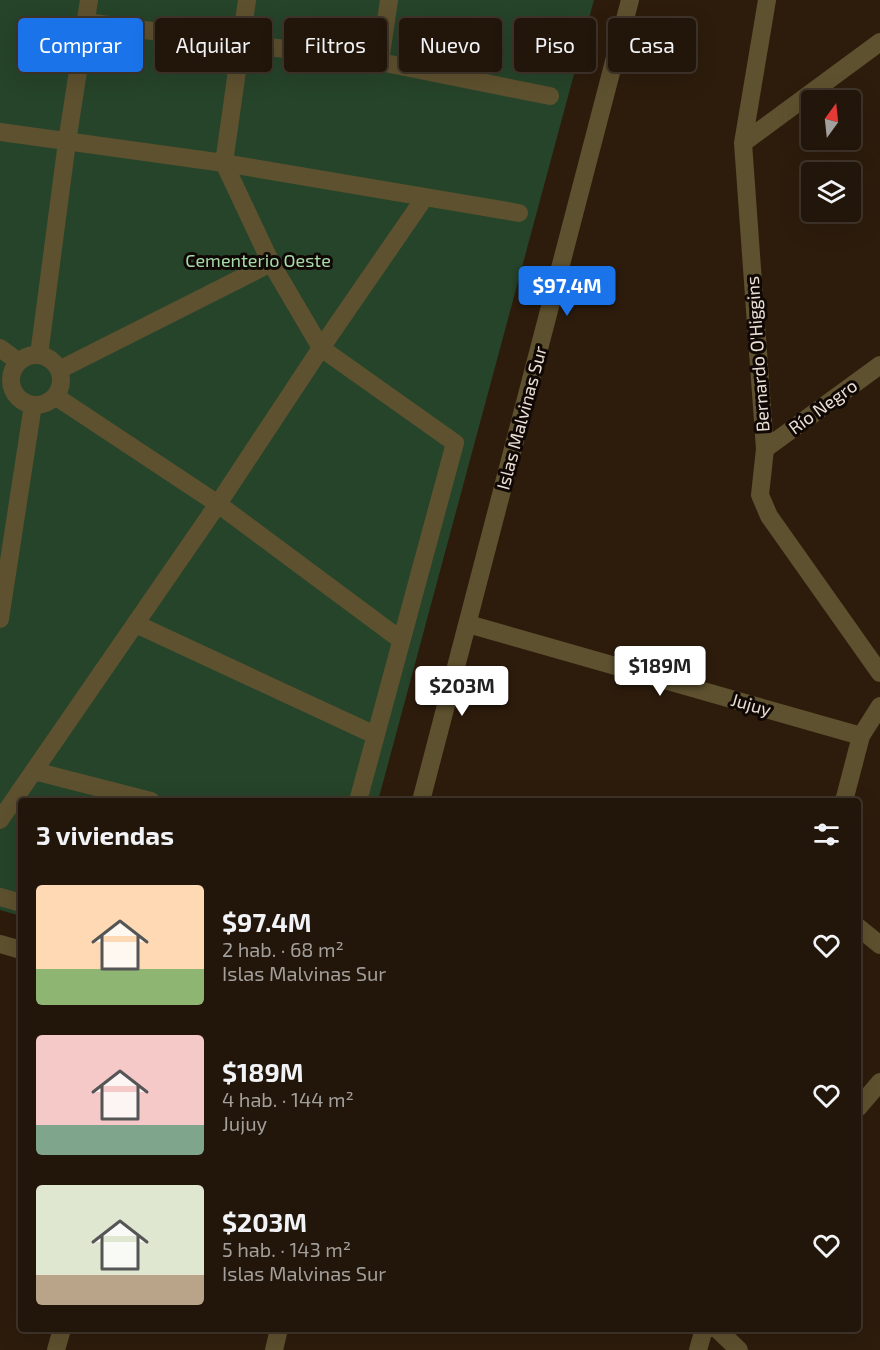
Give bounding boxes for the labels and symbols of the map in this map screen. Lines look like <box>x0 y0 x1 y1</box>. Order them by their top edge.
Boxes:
north arrow <box>801 90 861 150</box>
park label: Cementerio Oeste <box>185 249 331 271</box>
pin: $97.4M <box>518 266 616 317</box>
street label: Bernardo O'Higgins <box>741 275 773 433</box>
street label: Islas Malvinas Sur <box>491 343 551 492</box>
street label: Río Negro <box>784 374 861 438</box>
pin: $189M <box>618 646 702 697</box>
pin: $203M <box>420 666 504 717</box>
street label: Jujuy <box>729 688 774 720</box>

